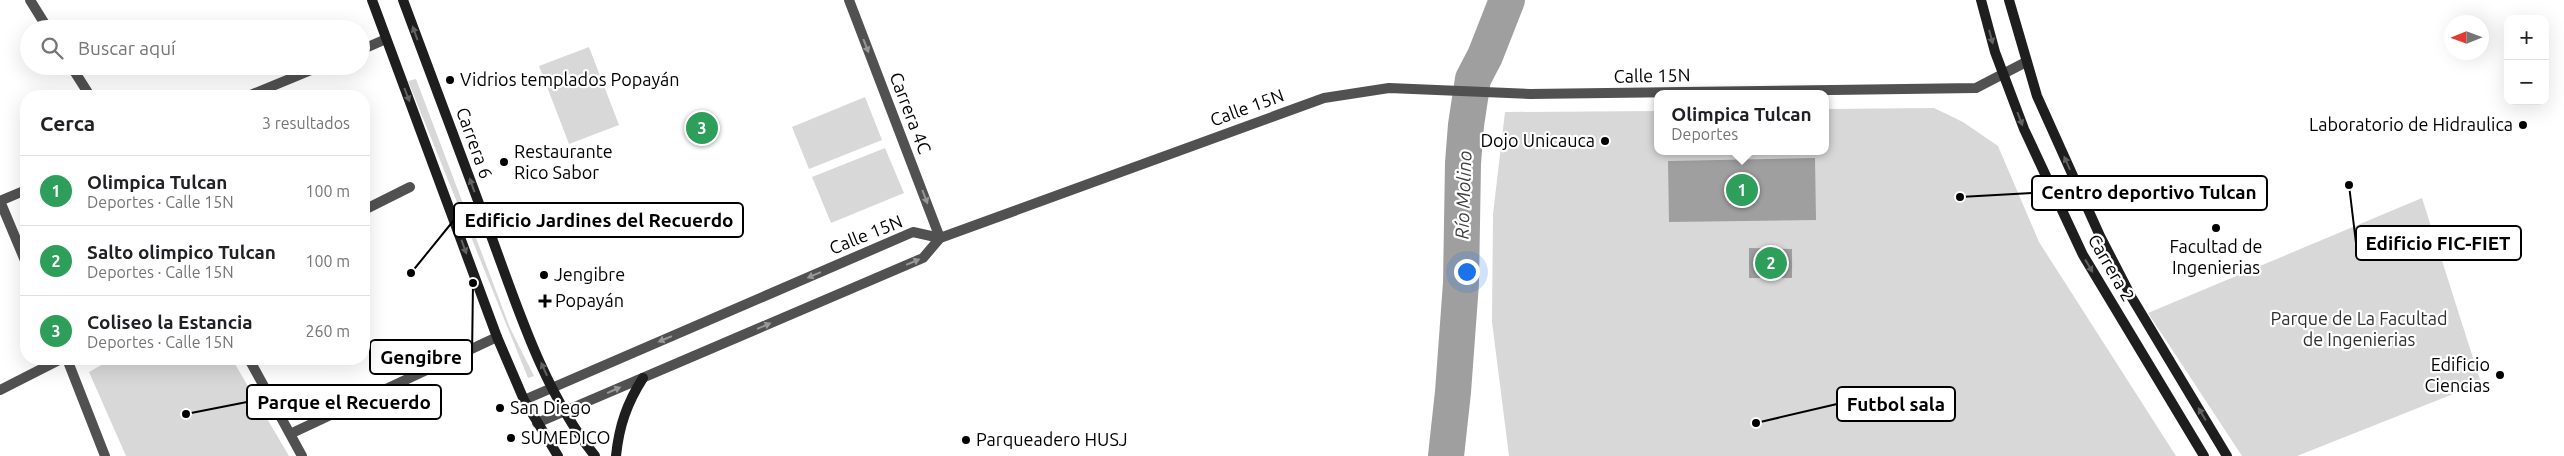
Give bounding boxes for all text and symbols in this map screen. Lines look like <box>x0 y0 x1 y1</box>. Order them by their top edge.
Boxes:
north arrow <box>2444 15 2489 60</box>
map controls <box>2504 15 2549 105</box>
button: + <box>2504 15 2549 60</box>
search box <box>20 20 370 75</box>
one-way arrow <box>411 26 419 40</box>
one-way arrow <box>1988 30 1996 45</box>
icon: search <box>38 34 66 62</box>
text: Buscar aquí <box>78 37 176 59</box>
one-way arrow <box>863 38 870 53</box>
button: − <box>2504 60 2549 105</box>
street label: Calle 15N <box>1613 64 1691 86</box>
place label: Vidrios templados Popayán <box>460 69 680 89</box>
street label: Carrera 4C <box>886 69 936 156</box>
marker: Vidrios templados Popayán <box>444 74 456 86</box>
street label: Calle 15N <box>1207 85 1286 130</box>
one-way arrow <box>403 88 411 103</box>
popup <box>1654 90 1829 155</box>
text: Olimpica Tulcan <box>1671 103 1812 125</box>
street label: Carrera 6 <box>453 104 497 181</box>
pin: 3 <box>686 109 718 147</box>
text: Cerca <box>40 111 95 135</box>
one-way arrow <box>2016 112 2024 127</box>
text: 3 resultados <box>262 114 350 132</box>
place label: Laboratorio de Hidraulica <box>2309 114 2513 134</box>
marker: Laboratorio de Hidraulica <box>2517 119 2529 131</box>
text: Deportes <box>1671 125 1738 143</box>
place label: Dojo Unicauca <box>1480 130 1595 150</box>
marker: Dojo Unicauca <box>1599 135 1611 147</box>
place label: Restaurante Rico Sabor <box>514 141 613 182</box>
water label: Río Molino <box>1450 150 1476 240</box>
marker: Restaurante Rico Sabor <box>498 156 510 168</box>
one-way arrow <box>2063 156 2071 170</box>
text: Olimpica Tulcan <box>87 171 227 193</box>
pin: 1 <box>1726 171 1758 209</box>
callout: Centro deportivo Tulcan <box>2032 176 2267 210</box>
one-way arrow <box>468 177 476 192</box>
text: Centro deportivo Tulcan <box>2041 181 2257 203</box>
text: 1 <box>51 182 61 200</box>
text: 100 m <box>305 182 350 200</box>
one-way arrow <box>921 190 929 205</box>
text: Deportes · Calle 15N <box>87 193 234 211</box>
callout: Edificio Jardines del Recuerdo <box>454 203 743 237</box>
text: Edificio Jardines del Recuerdo <box>465 209 733 231</box>
street label: Calle 15N <box>826 210 905 258</box>
marker: Facultad de Ingenierias <box>2210 222 2222 234</box>
callout: Edificio FIC-FIET <box>2356 226 2521 260</box>
street label: Carrera 2 <box>2085 230 2139 305</box>
text: Edificio FIC-FIET <box>2366 232 2511 254</box>
place label: Facultad de Ingenierias <box>2170 236 2262 277</box>
one-way arrow <box>460 240 468 255</box>
text: Salto olimpico Tulcan <box>87 241 276 263</box>
pin: 2 <box>1755 244 1787 282</box>
text: 2 <box>51 252 61 270</box>
text: 100 m <box>305 252 350 270</box>
one-way arrow <box>906 258 920 266</box>
your location <box>1454 259 1480 285</box>
one-way arrow <box>2085 260 2094 273</box>
text: Deportes · Calle 15N <box>87 263 234 281</box>
place label: Jengibre <box>554 264 625 284</box>
marker: Jengibre <box>538 269 550 281</box>
one-way arrow <box>807 271 821 279</box>
place label: Popayán <box>555 290 624 310</box>
marker: Popayán <box>539 295 551 307</box>
park label: Parque de La Facultad de Ingenierias <box>2271 308 2447 349</box>
text: Coliseo la Estancia <box>87 311 253 333</box>
text: 3 <box>51 322 61 340</box>
text: 260 m <box>305 322 350 340</box>
one-way arrow <box>757 322 772 330</box>
text: Deportes · Calle 15N <box>87 333 234 351</box>
one-way arrow <box>657 336 672 344</box>
callout: Gengibre <box>370 340 472 374</box>
text: Gengibre <box>380 346 462 368</box>
place label: Edificio Ciencias <box>2425 354 2490 395</box>
one-way arrow <box>540 362 548 376</box>
marker: Edificio Ciencias <box>2494 369 2506 381</box>
callout: Parque el Recuerdo <box>247 385 441 419</box>
one-way arrow <box>607 386 622 394</box>
callout: Futbol sala <box>1837 387 1955 421</box>
text: Parque el Recuerdo <box>257 391 431 413</box>
text: Futbol sala <box>1847 393 1945 415</box>
place label: San Diego <box>510 397 591 417</box>
marker: San Diego <box>494 402 506 414</box>
one-way arrow <box>2197 408 2206 421</box>
place label: SUMEDICO <box>521 427 611 447</box>
place label: Parqueadero HUSJ <box>976 429 1128 449</box>
marker: SUMEDICO <box>505 432 517 444</box>
marker: Parqueadero HUSJ <box>960 434 972 446</box>

